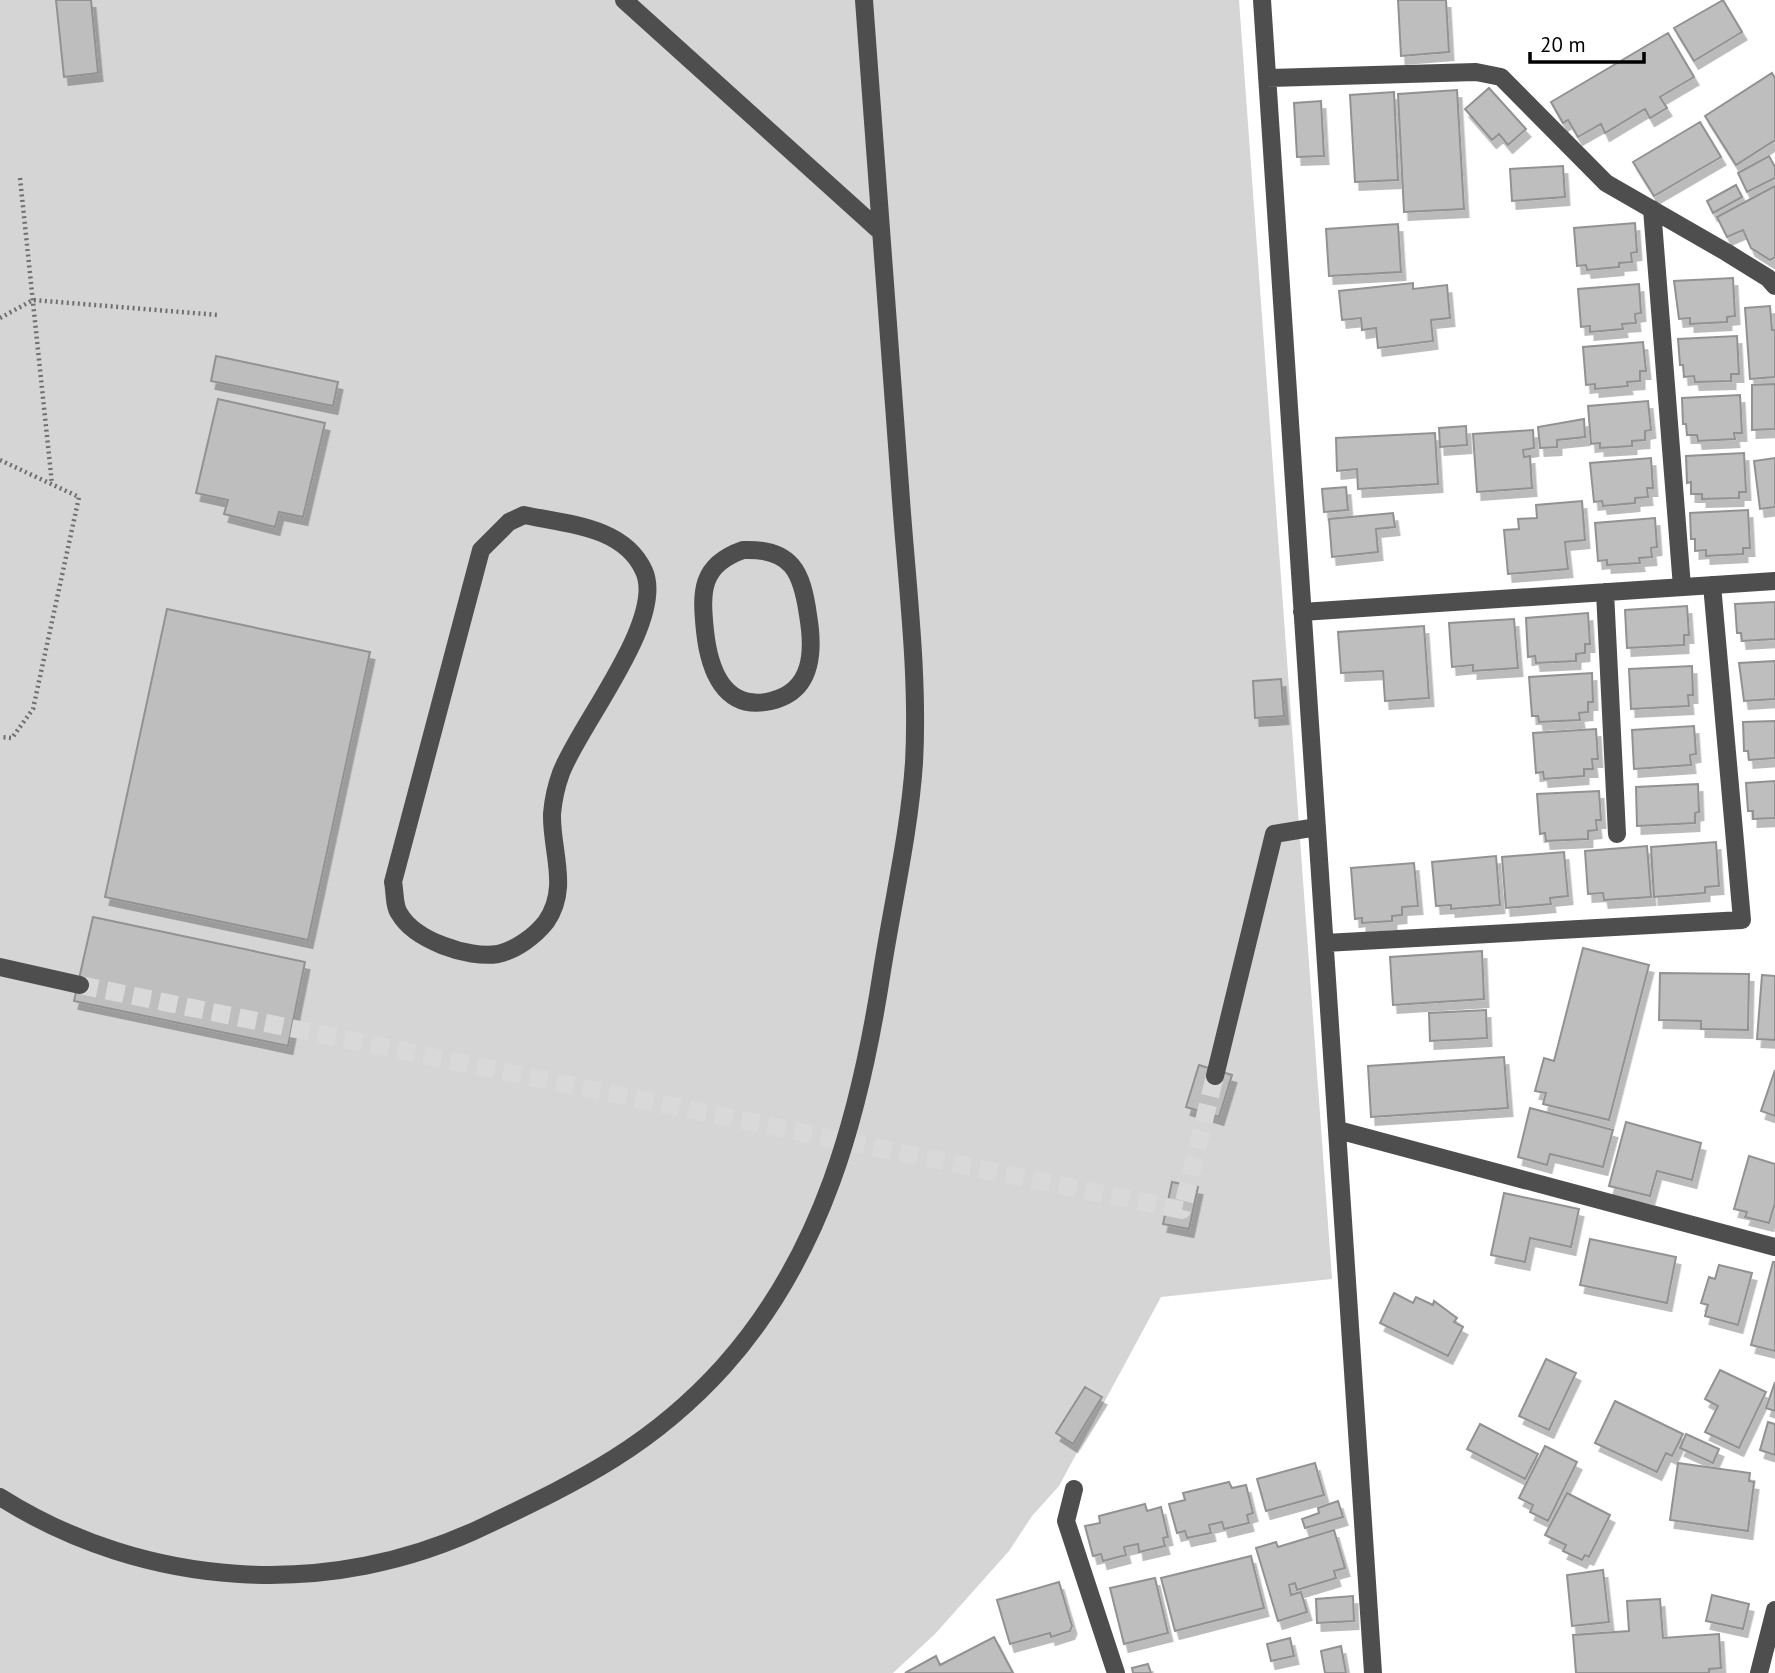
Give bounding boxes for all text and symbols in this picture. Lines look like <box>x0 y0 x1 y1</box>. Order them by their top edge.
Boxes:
scale bar <box>1530 21 1644 65</box>
text: 20 m <box>1540 31 1586 58</box>

